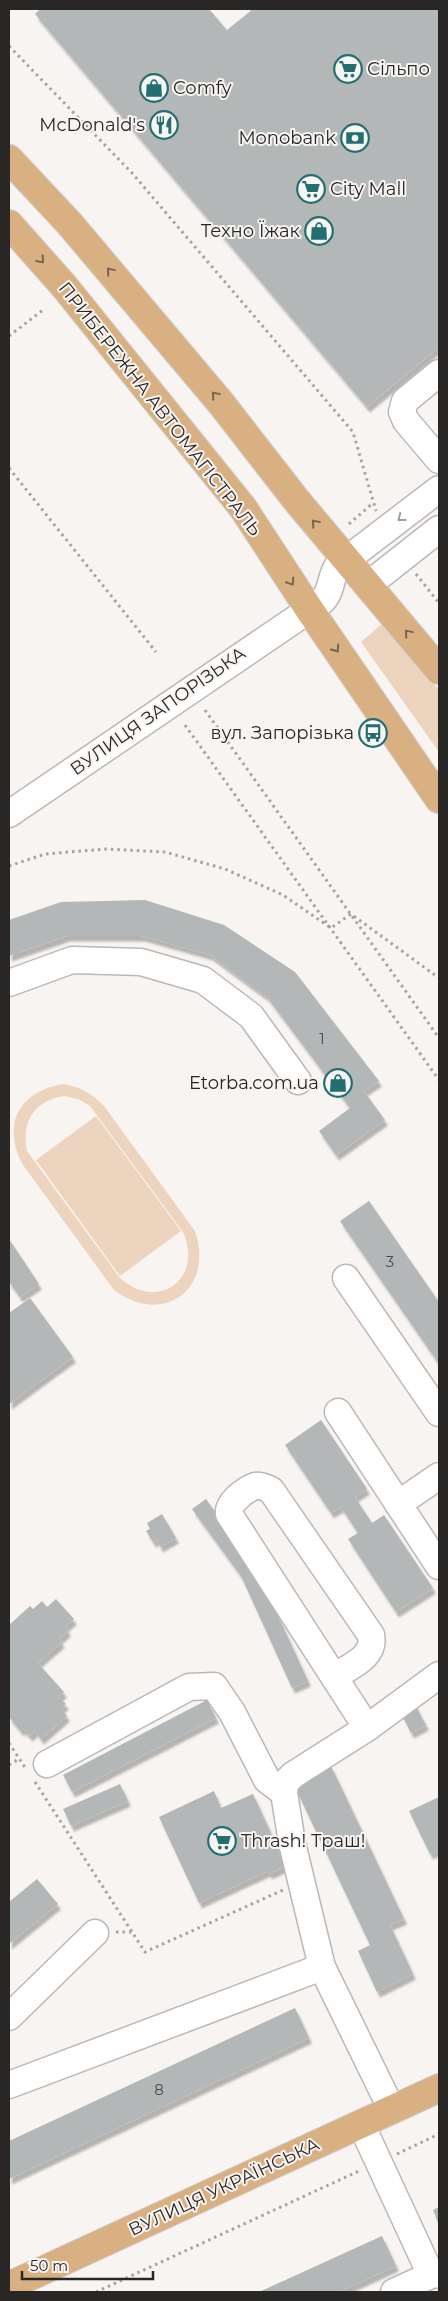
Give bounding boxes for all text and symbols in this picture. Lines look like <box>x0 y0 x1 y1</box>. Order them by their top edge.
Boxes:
supermarket icon: Сільпо <box>333 54 363 84</box>
place label: Сільпо <box>367 58 430 80</box>
shop icon: Comfy <box>139 73 169 103</box>
place label: Comfy <box>173 77 232 99</box>
restaurant icon: McDonald's <box>149 110 179 140</box>
place label: McDonald's <box>39 114 145 136</box>
bank icon: Monobank <box>340 123 370 153</box>
place label: Monobank <box>238 127 336 149</box>
supermarket icon: City Mall <box>296 174 326 204</box>
place label: City Mall <box>330 178 406 200</box>
shop icon: Техно Їжак <box>304 216 334 246</box>
place label: Техно Їжак <box>201 220 301 242</box>
one-way arrow <box>35 255 44 264</box>
one-way arrow <box>107 268 115 277</box>
street label: ПРИБЕРЕЖНА АВТОМАГІСТРАЛЬ <box>54 278 266 540</box>
one-way arrow <box>211 392 220 401</box>
one-way arrow <box>398 513 407 521</box>
one-way arrow <box>312 519 321 528</box>
one-way arrow <box>284 576 294 585</box>
one-way arrow <box>405 629 414 638</box>
street label: ВУЛИЦЯ ЗАПОРІЗЬКА <box>66 642 250 780</box>
one-way arrow <box>330 643 339 653</box>
bus stop icon: вул. Запорізька <box>358 718 388 748</box>
place label: вул. Запорізька <box>210 722 354 744</box>
house number: 1 <box>319 1029 325 1048</box>
shop icon: Etorba.com.ua <box>323 1068 353 1098</box>
place label: Etorba.com.ua <box>189 1072 319 1094</box>
house number: 3 <box>386 1252 394 1271</box>
supermarket icon: Thrash! Траш! <box>207 1826 237 1856</box>
place label: Thrash! Траш! <box>241 1830 365 1852</box>
house number: 8 <box>154 2080 164 2099</box>
street label: ВУЛИЦЯ УКРАЇНСЬКА <box>125 2133 323 2241</box>
scale bar <box>22 2248 154 2280</box>
text: 50 m <box>30 2256 68 2275</box>

